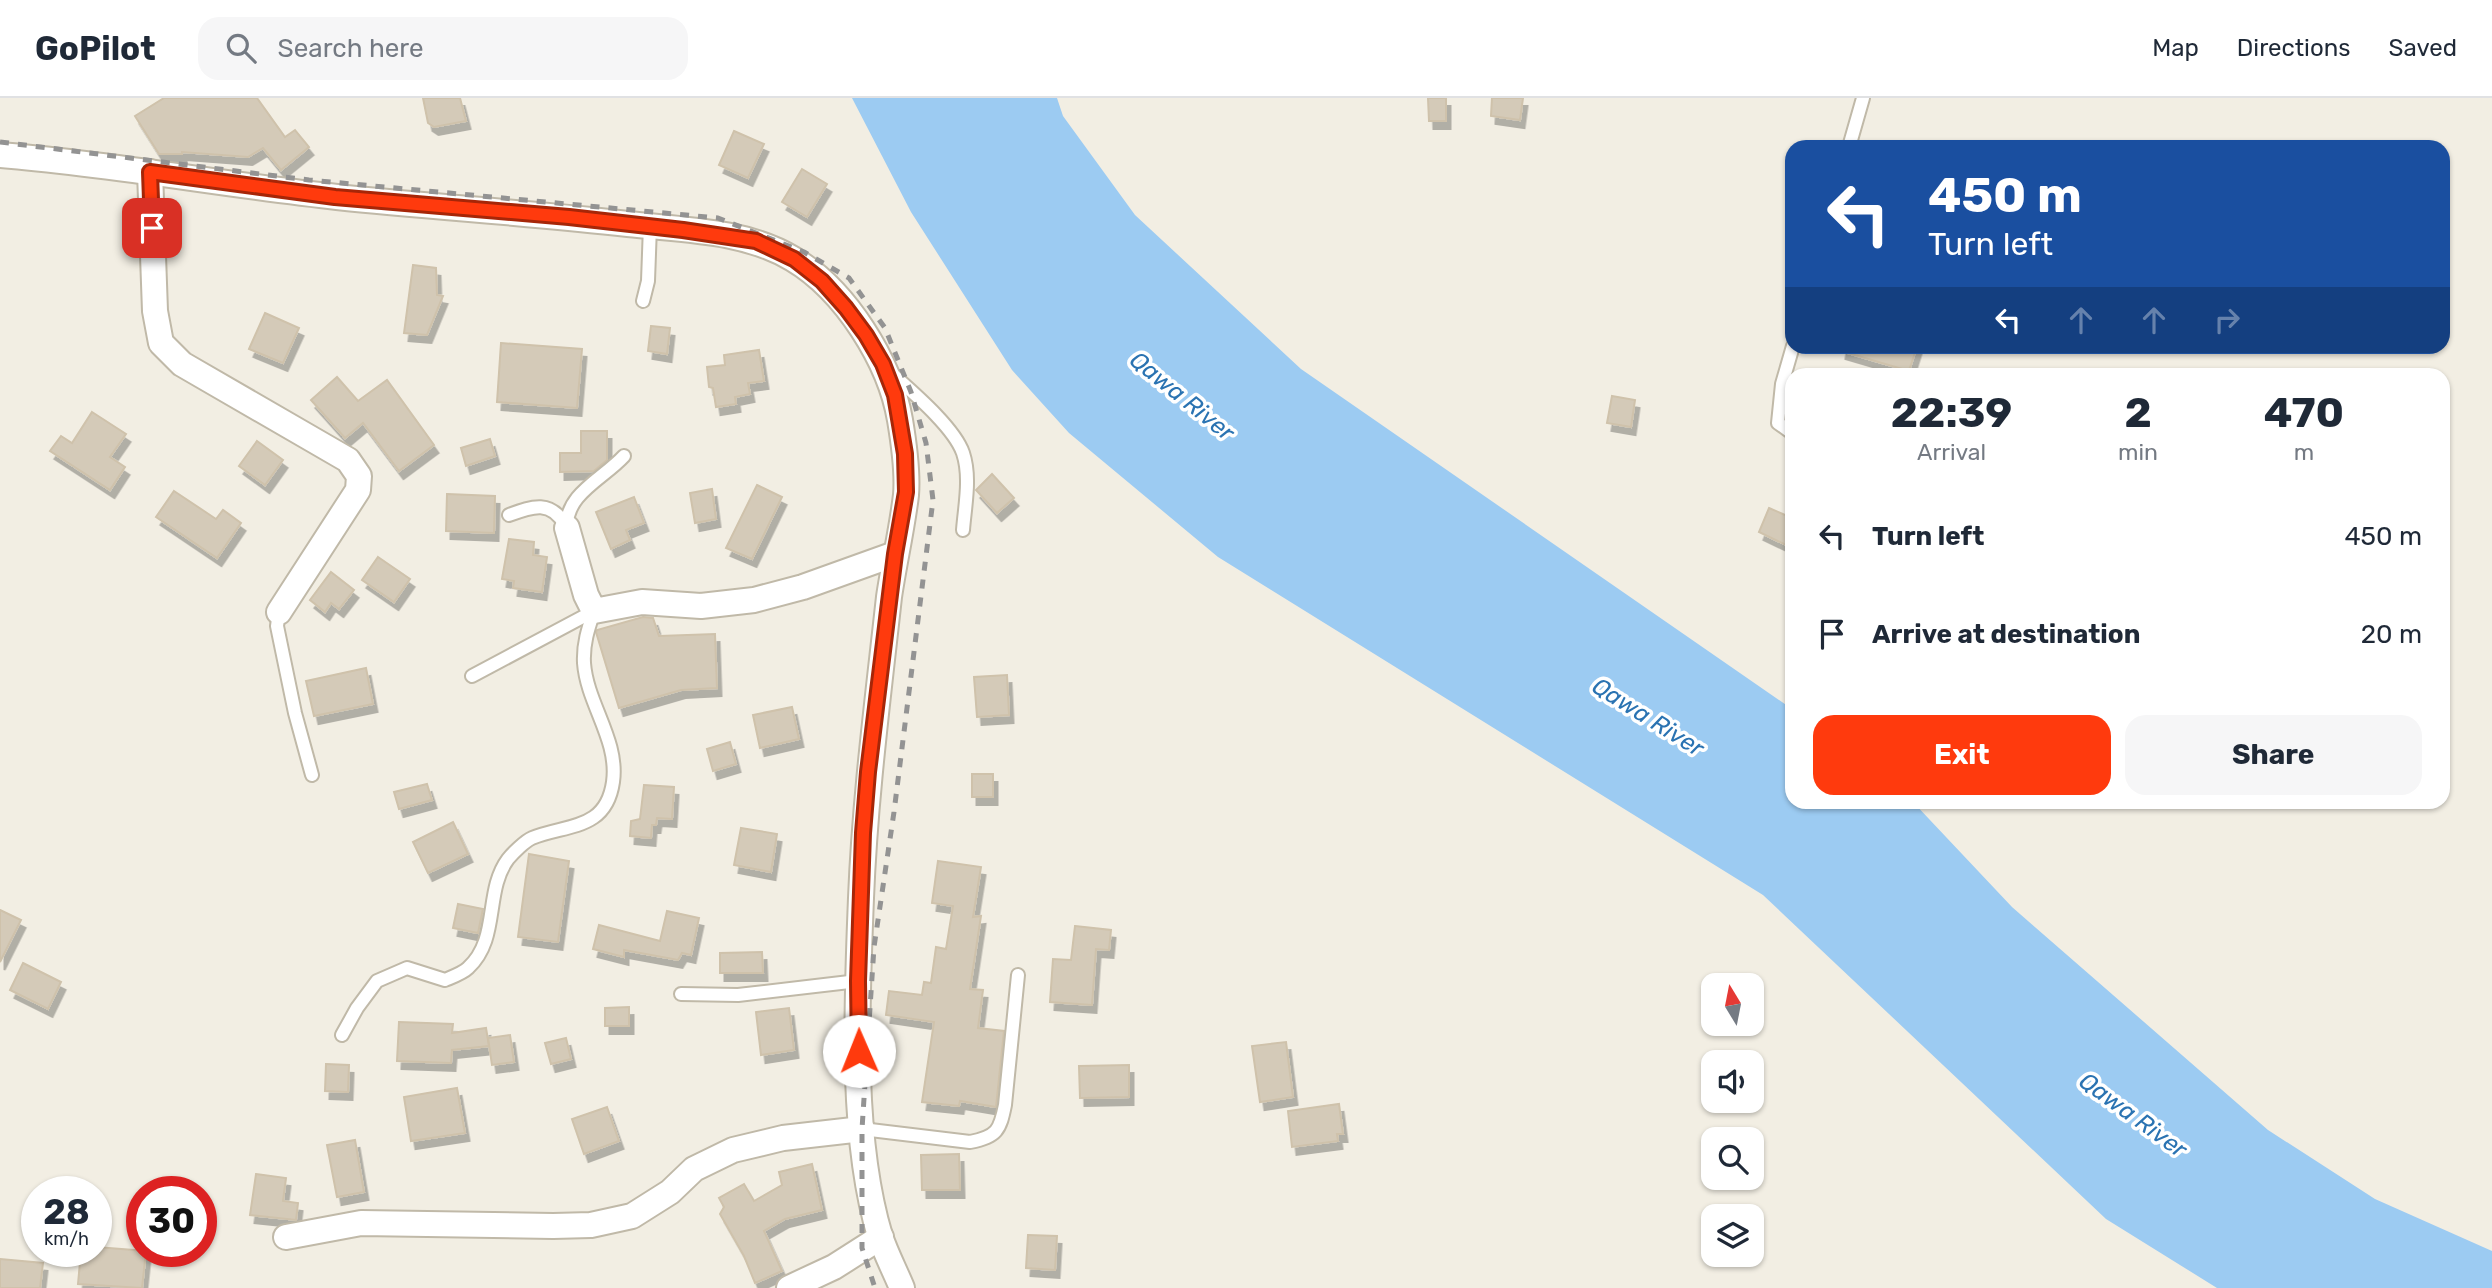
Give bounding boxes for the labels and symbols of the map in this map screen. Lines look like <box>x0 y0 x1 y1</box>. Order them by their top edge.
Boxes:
pin <box>122 198 182 258</box>
water label: Qawa River <box>1124 345 1241 447</box>
water label: Qawa River <box>1587 672 1710 763</box>
north arrow <box>1701 973 1764 1036</box>
position arrow <box>822 1014 896 1088</box>
water label: Qawa River <box>2074 1066 2193 1164</box>
speed limit sign: 30 <box>126 1176 217 1267</box>

